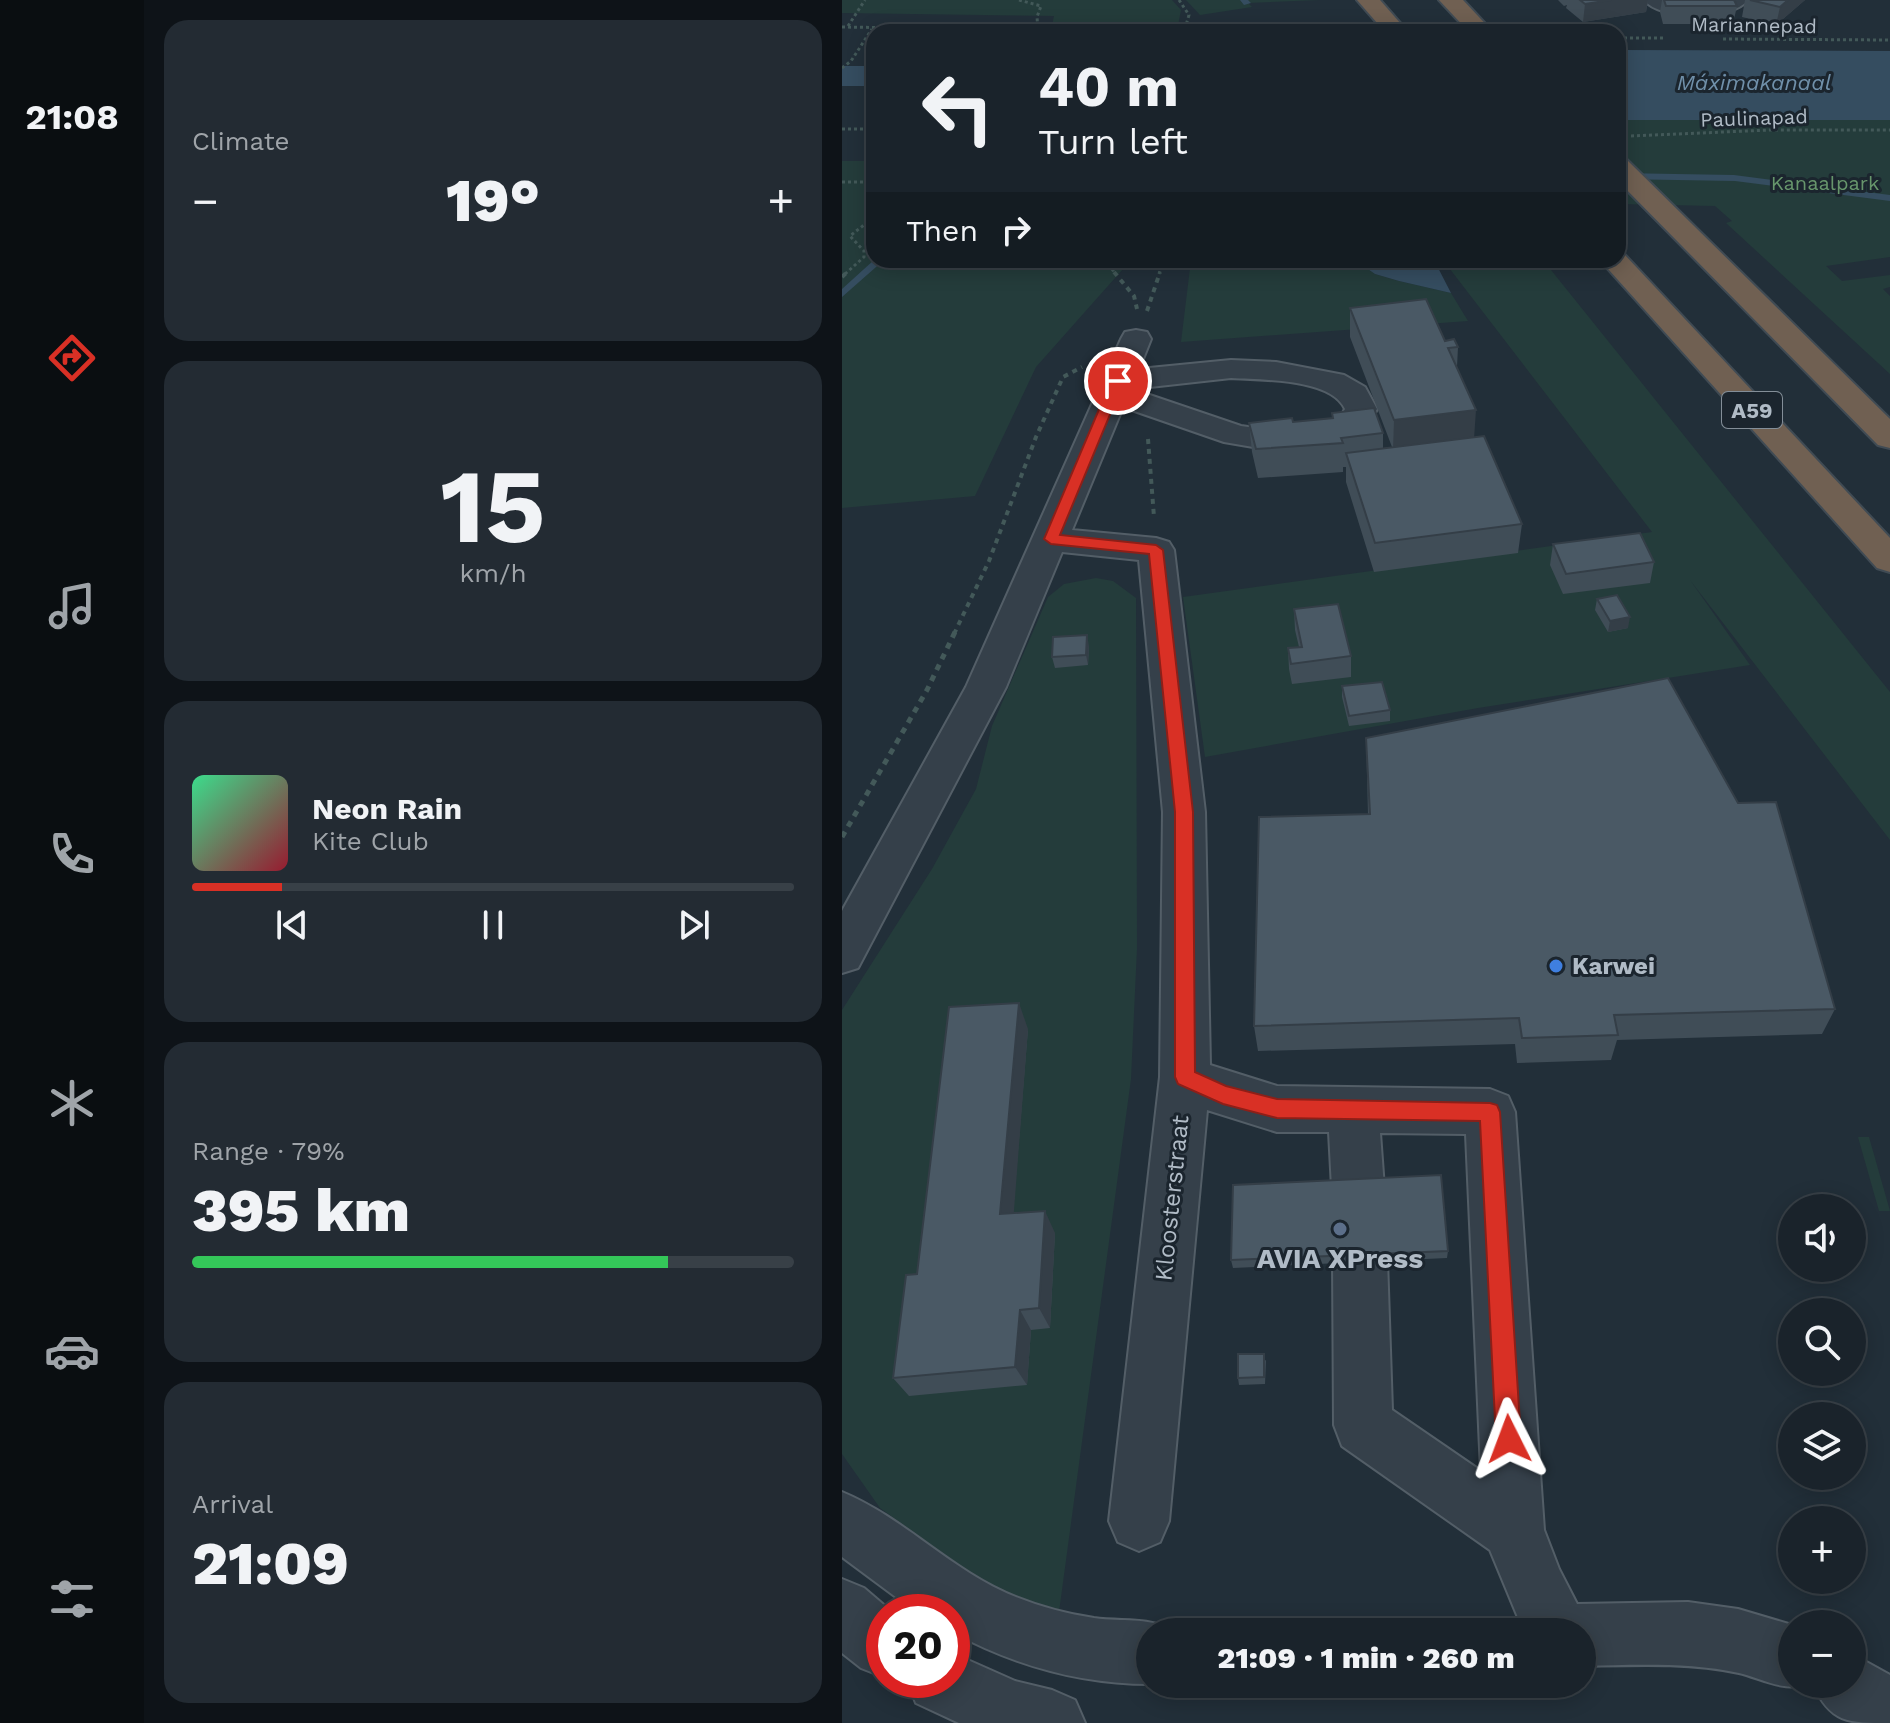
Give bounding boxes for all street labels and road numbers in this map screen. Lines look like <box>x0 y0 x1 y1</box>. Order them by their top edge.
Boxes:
street label: Mariannepad <box>1691 12 1817 38</box>
street label: Paulinapad <box>1700 104 1808 132</box>
road number: A59 <box>1722 392 1782 428</box>
street label: Kloosterstraat <box>1149 1114 1195 1282</box>

